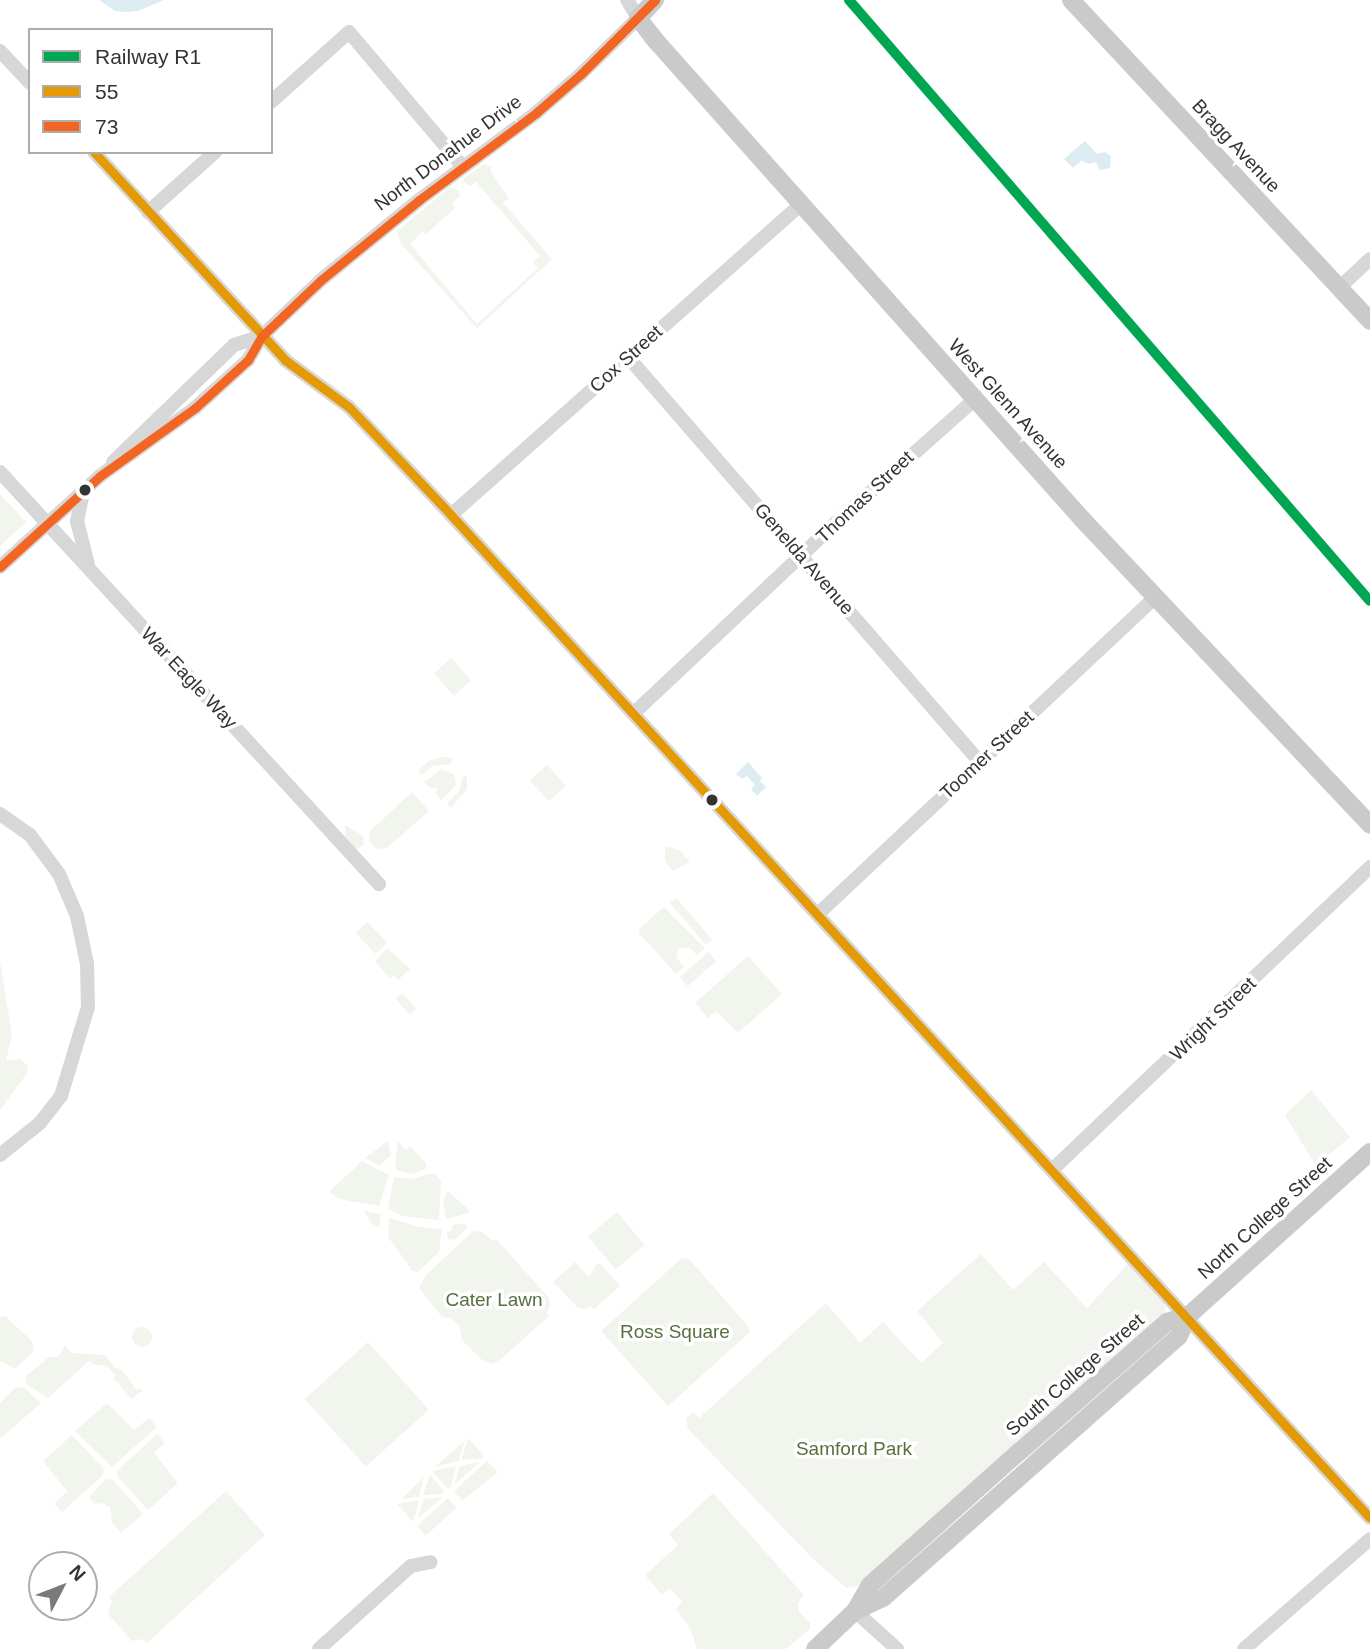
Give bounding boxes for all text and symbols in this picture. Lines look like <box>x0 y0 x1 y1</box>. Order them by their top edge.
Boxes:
legend <box>28 28 273 154</box>
text: Railway R1 <box>95 45 201 68</box>
text: 55 <box>95 80 118 103</box>
street label: North Donahue Drive <box>370 90 526 216</box>
street label: Bragg Avenue <box>1187 94 1285 198</box>
text: 73 <box>95 115 118 138</box>
street label: Cox Street <box>585 320 667 398</box>
street label: West Glenn Avenue <box>943 334 1073 474</box>
street label: Thomas Street <box>812 446 918 548</box>
unlabelled marker <box>78 483 92 497</box>
street label: Genelda Avenue <box>749 498 859 620</box>
street label: War Eagle Way <box>136 622 242 734</box>
street label: Toomer Street <box>936 706 1038 804</box>
unlabelled marker <box>705 793 719 807</box>
street label: Wright Street <box>1165 972 1261 1066</box>
street label: North College Street <box>1193 1152 1337 1284</box>
park label: Cater Lawn <box>445 1289 543 1311</box>
street label: South College Street <box>1001 1309 1149 1441</box>
park label: Ross Square <box>620 1321 730 1343</box>
park label: Samford Park <box>796 1438 912 1460</box>
north arrow <box>28 1551 98 1621</box>
text: N <box>65 1561 90 1585</box>

